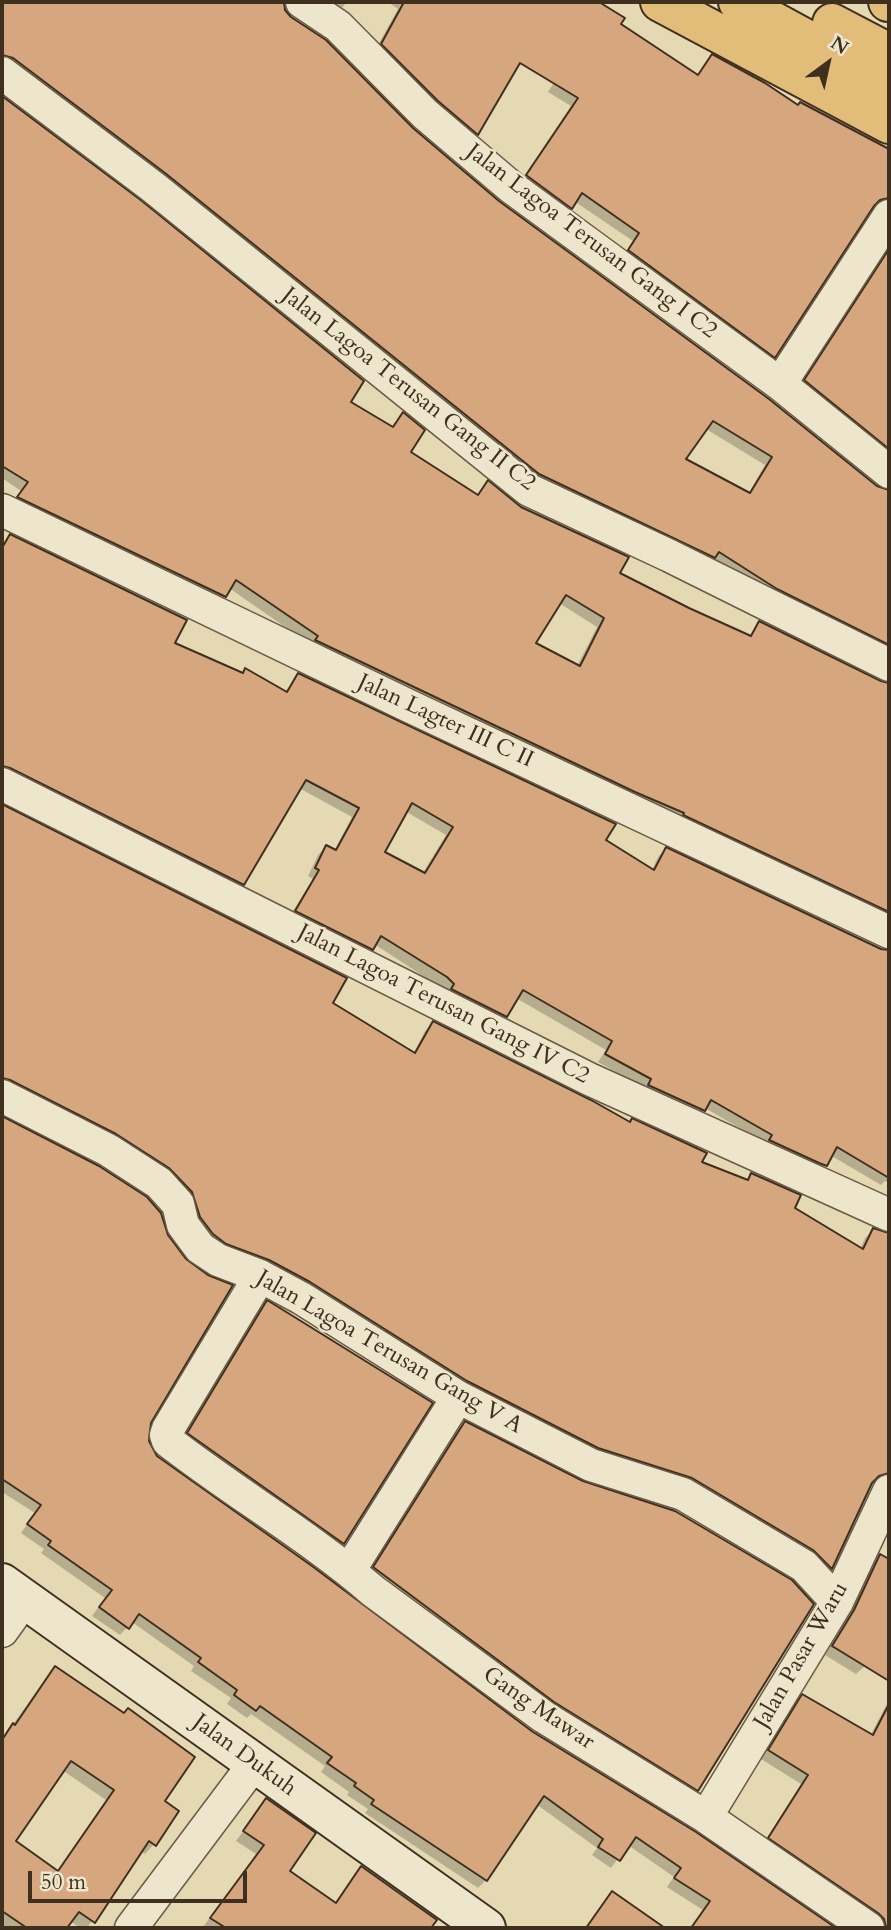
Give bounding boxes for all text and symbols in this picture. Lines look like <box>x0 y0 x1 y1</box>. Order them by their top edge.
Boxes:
north arrow <box>793 28 863 98</box>
text: N <box>825 30 853 61</box>
street label: Jalan Lagoa Terusan Gang I C2 <box>460 139 722 345</box>
street label: Jalan Lagoa Terusan Gang II C2 <box>275 282 541 498</box>
street label: Jalan Lagter III C II <box>353 669 537 775</box>
street label: Jalan Lagoa Terusan Gang IV C2 <box>292 919 594 1091</box>
street label: Jalan Lagoa Terusan Gang V A <box>251 1265 527 1441</box>
street label: Jalan Pasar Waru <box>749 1578 855 1734</box>
street label: Gang Mawar <box>477 1662 599 1756</box>
street label: Jalan Dukuh <box>187 1709 301 1803</box>
scale bar <box>32 1856 250 1900</box>
text: 50 m <box>41 1868 86 1897</box>

